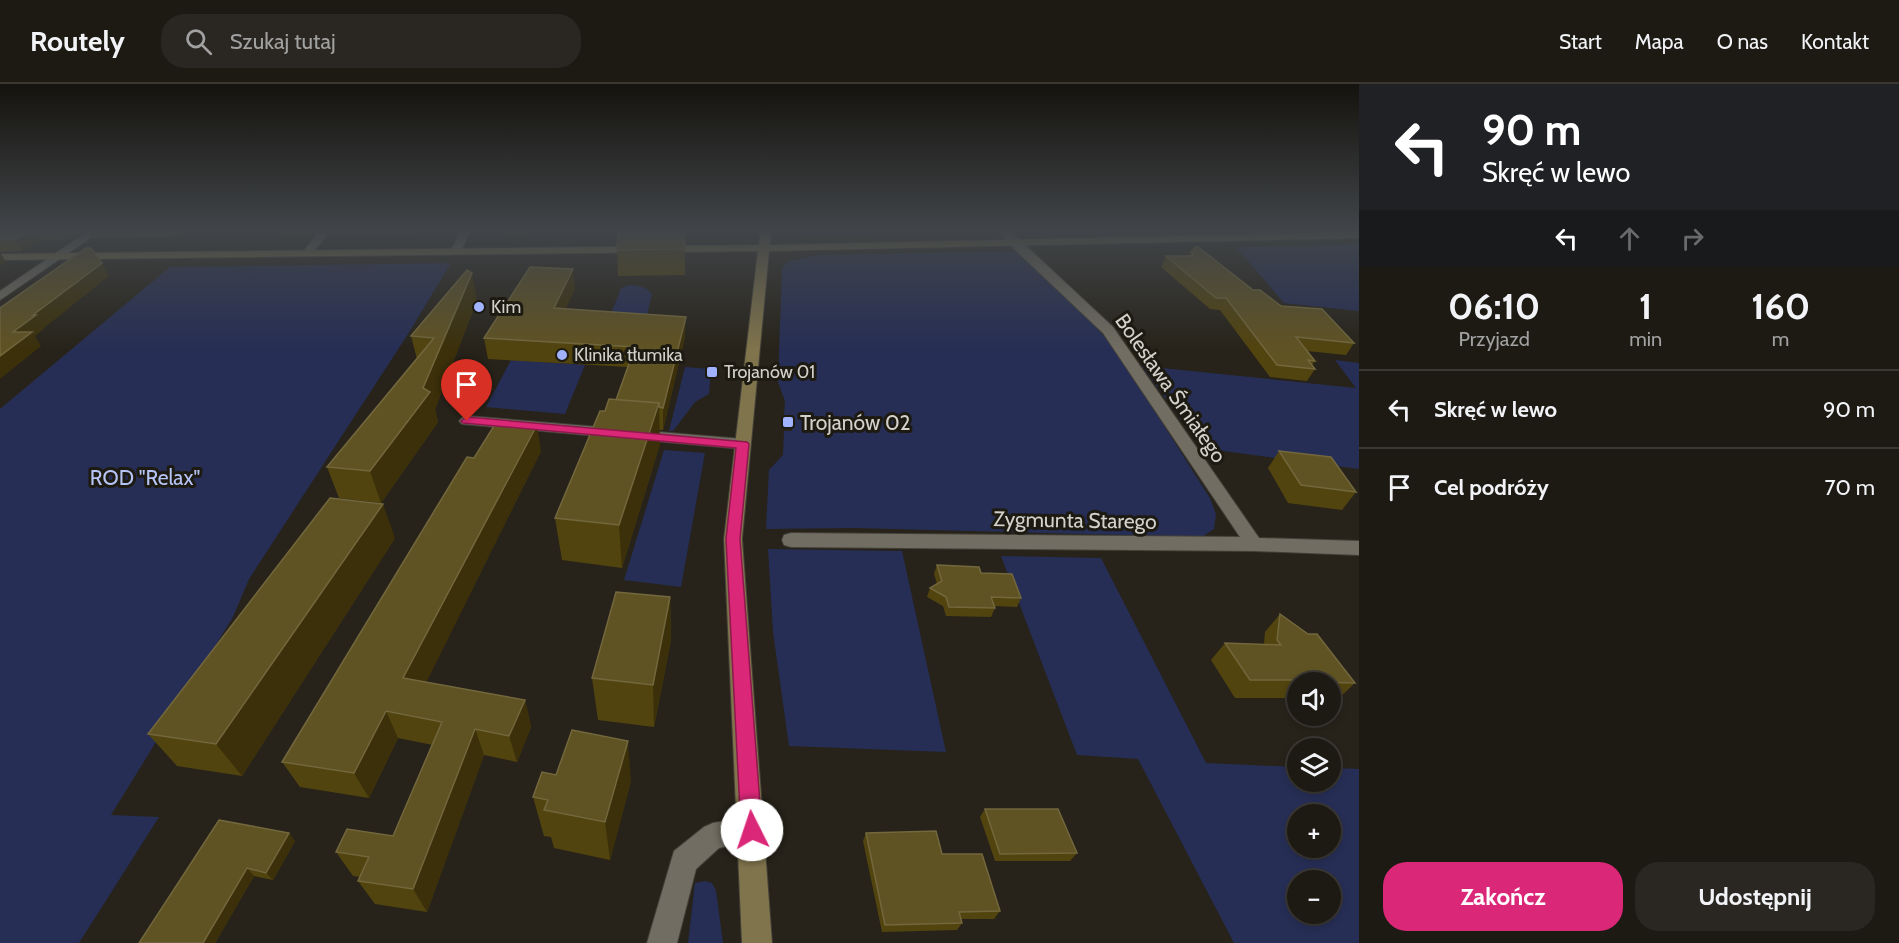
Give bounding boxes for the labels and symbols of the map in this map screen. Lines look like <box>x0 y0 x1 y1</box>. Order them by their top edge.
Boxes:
place label: Kim <box>491 296 521 318</box>
marker: Kim <box>472 300 486 314</box>
street label: Bolesława Śmiałego <box>1110 309 1232 467</box>
place label: Klinika tłumika <box>574 344 683 366</box>
marker: Klinika tłumika <box>555 348 569 362</box>
pin <box>441 359 492 421</box>
place label: Trojanów 01 <box>724 361 815 383</box>
marker: Trojanów 01 <box>705 365 719 379</box>
place label: Trojanów 02 <box>800 410 911 436</box>
marker: Trojanów 02 <box>781 415 795 429</box>
park label: ROD "Relax" <box>90 465 200 490</box>
street label: Zygmunta Starego <box>993 506 1157 534</box>
position arrow <box>720 798 784 862</box>

